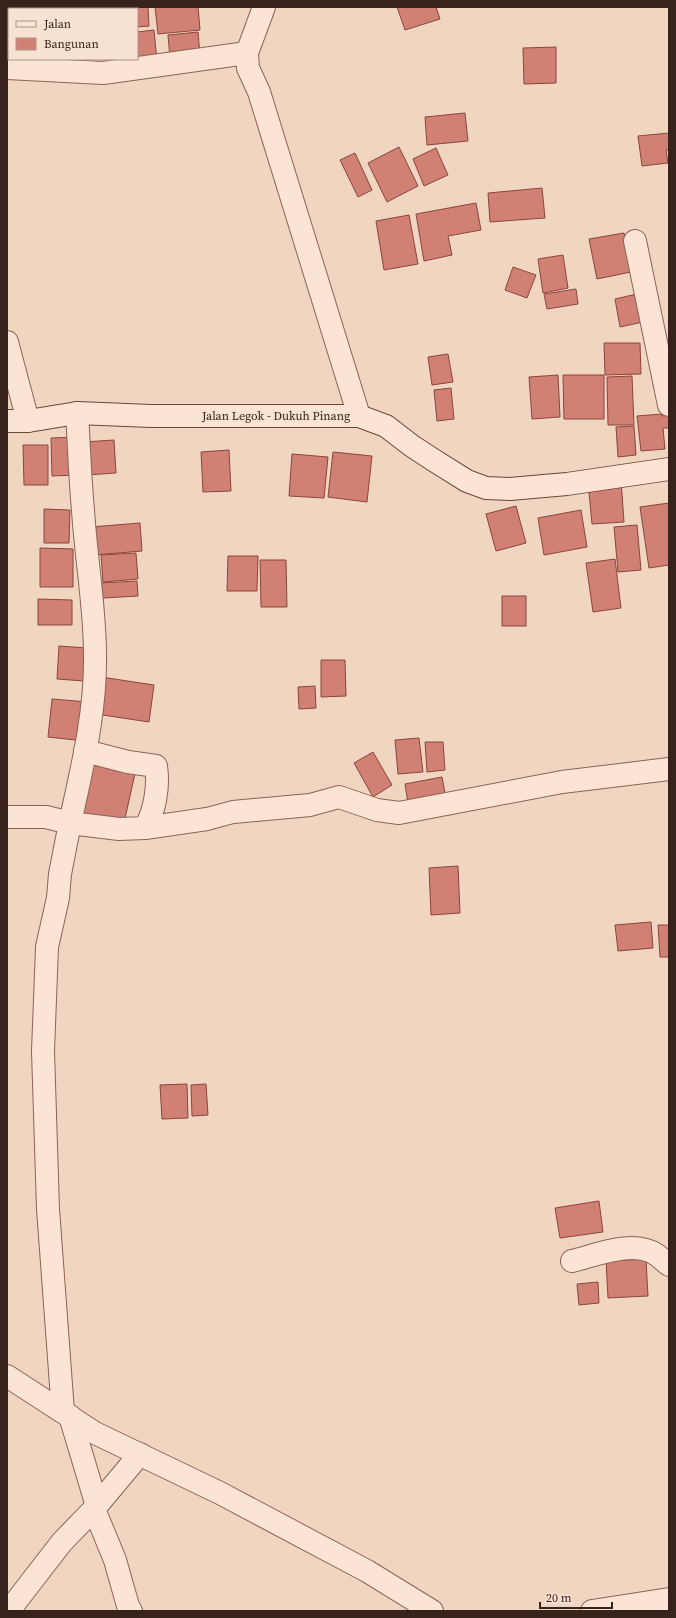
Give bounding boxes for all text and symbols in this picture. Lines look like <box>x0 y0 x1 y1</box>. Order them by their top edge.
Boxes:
legend <box>8 8 138 60</box>
text: Jalan <box>43 16 71 32</box>
text: Bangunan <box>44 36 99 52</box>
street label: Jalan Legok - Dukuh Pinang <box>201 408 350 424</box>
scale bar <box>540 1584 612 1610</box>
text: 20 m <box>546 1590 572 1606</box>

